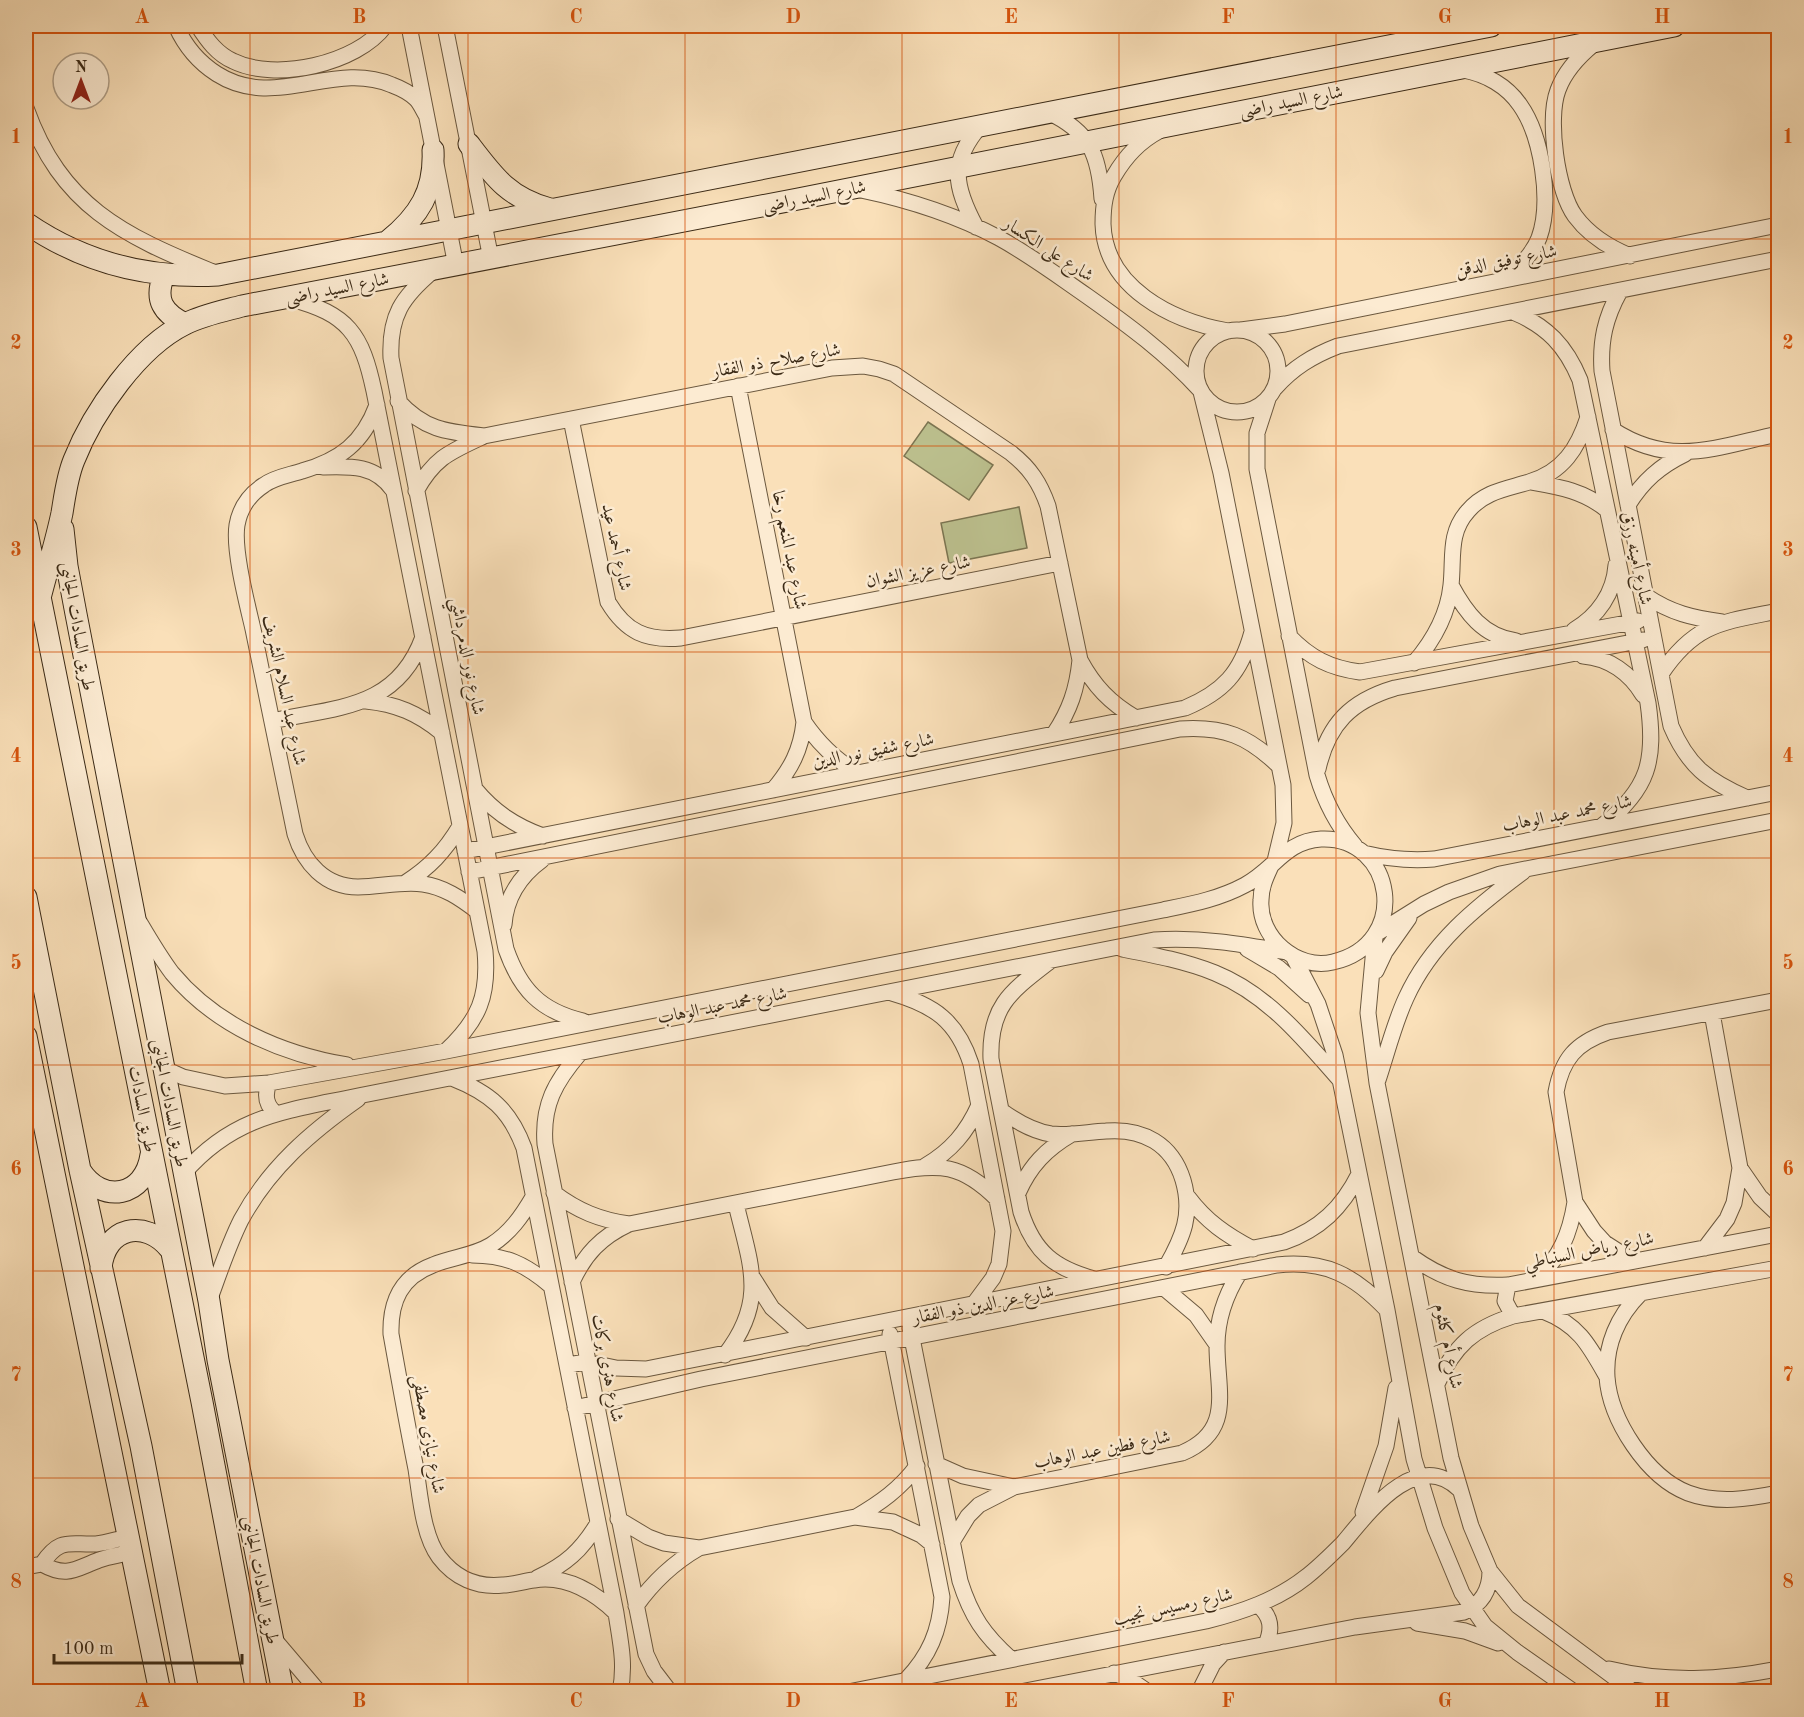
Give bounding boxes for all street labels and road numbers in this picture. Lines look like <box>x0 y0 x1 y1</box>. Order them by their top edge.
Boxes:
street label: شارع السيد راضى <box>1238 83 1346 126</box>
street label: شارع السيد راضى <box>761 178 869 221</box>
street label: شارع على الكسار <box>996 212 1097 290</box>
street label: شارع توفيق الدقن <box>1454 242 1560 285</box>
street label: شارع السيد راضى <box>284 270 392 313</box>
street label: شارع صلاح ذو الفقار <box>708 341 843 387</box>
street label: شارع عبد المنعم رخا <box>762 489 809 612</box>
street label: شارع أحمد عيد <box>593 501 639 593</box>
street label: شارع أمينه رزق <box>1612 509 1660 608</box>
street label: شارع عزيز الشوان <box>864 553 973 596</box>
street label: طريق السادات الجانبى <box>53 560 97 693</box>
street label: شارع نور الدمرداشي <box>440 596 487 718</box>
street label: شارع عبد السلام الشريف <box>253 613 309 768</box>
street label: شارع شفيق نور الدين <box>811 730 936 777</box>
street label: شارع محمد عبد الوهاب <box>1501 793 1634 840</box>
street label: شارع محمد عبد الوهاب <box>656 985 789 1032</box>
street label: طريق السادات الجانبى <box>144 1037 190 1170</box>
street label: طريق السادات <box>123 1064 159 1155</box>
street label: شارع رياض السنباطي <box>1523 1230 1657 1279</box>
street label: شارع عز الدين ذو الفقار <box>909 1282 1056 1333</box>
street label: شارع أم كلثوم <box>1425 1301 1470 1391</box>
street label: شارع هنرى بركات <box>583 1312 627 1425</box>
street label: شارع نيازى مصطفى <box>404 1373 447 1496</box>
street label: شارع فطين عبد الوهاب <box>1032 1428 1173 1477</box>
street label: طريق السادات الجانبى <box>235 1514 281 1647</box>
street label: شارع رمسيس نجيب <box>1112 1586 1235 1633</box>

